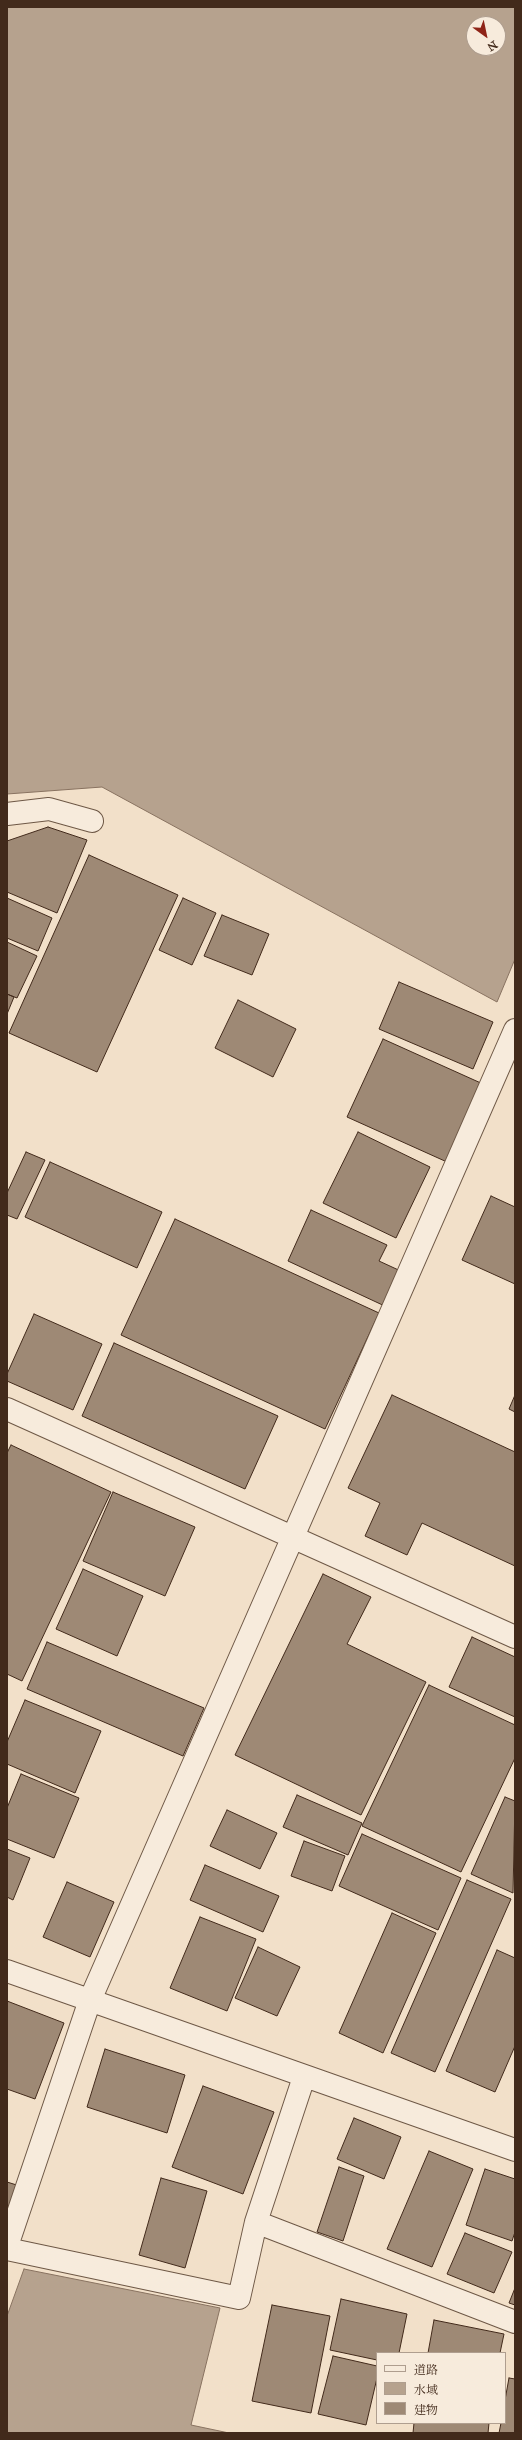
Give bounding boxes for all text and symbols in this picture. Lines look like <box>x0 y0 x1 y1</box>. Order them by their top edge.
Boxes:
north arrow <box>466 16 506 56</box>
text: N <box>485 38 500 54</box>
legend <box>376 2352 506 2424</box>
text: 道路 <box>414 2363 438 2377</box>
text: 水域 <box>414 2383 438 2397</box>
text: 建物 <box>414 2403 438 2417</box>

